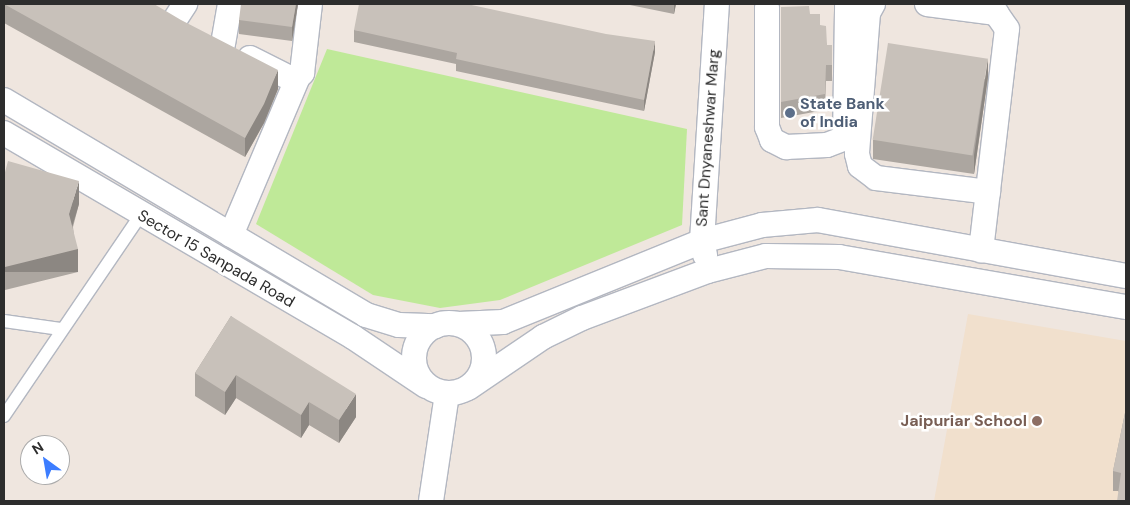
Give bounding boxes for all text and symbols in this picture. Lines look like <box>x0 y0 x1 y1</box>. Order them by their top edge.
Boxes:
street label: Sant Dnyaneshwar Marg <box>692 49 724 227</box>
place label: State Bank of India <box>800 94 885 132</box>
marker: State Bank of India <box>784 107 796 119</box>
street label: Sector 15 Sanpada Road <box>134 206 298 312</box>
place label: Jaipuriar School <box>901 411 1027 431</box>
marker: Jaipuriar School <box>1031 415 1043 427</box>
north arrow <box>20 435 70 485</box>
text: N <box>28 438 47 458</box>

